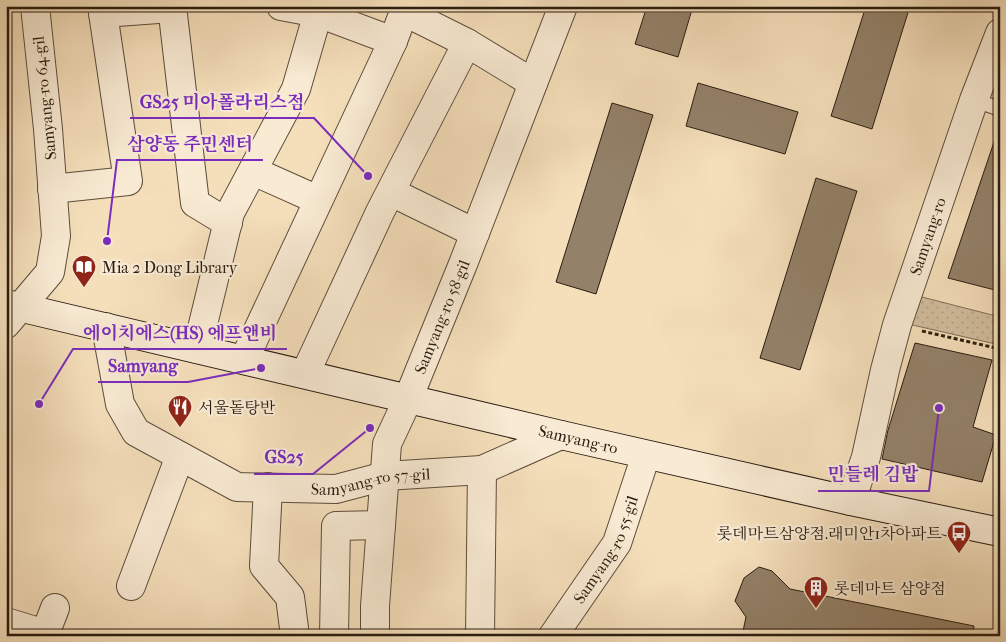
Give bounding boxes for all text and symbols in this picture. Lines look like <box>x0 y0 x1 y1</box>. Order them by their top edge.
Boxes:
street label: Samyang-ro 64-gil <box>28 35 60 161</box>
callout: GS25 미아폴라리스점 <box>130 85 314 118</box>
text: GS25 미아폴라리스점 <box>140 92 304 113</box>
callout: 삼양동 주민센터 <box>117 127 263 160</box>
text: 삼양동 주민센터 <box>127 134 253 155</box>
street label: Samyang-ro <box>906 195 950 278</box>
library icon: Mia 2 Dong Library <box>71 254 97 288</box>
street label: Samyang-ro 58-gil <box>410 257 474 377</box>
place label: Mia 2 Dong Library <box>102 258 238 277</box>
callout: 에이치에스(HS) 에프앤비 <box>73 316 287 349</box>
text: 에이치에스(HS) 에프앤비 <box>83 323 277 344</box>
callout: Samyang <box>98 349 188 382</box>
text: Samyang <box>108 356 179 377</box>
restaurant icon: 서울돝탕반 <box>167 394 193 428</box>
place label: 서울돝탕반 <box>198 398 276 417</box>
street label: Samyang-ro <box>537 421 620 458</box>
callout: GS25 <box>254 441 313 474</box>
text: GS25 <box>264 447 304 468</box>
callout: 민들레 김밥 <box>818 458 929 491</box>
street label: Samyang-ro 57-gil <box>311 464 431 499</box>
text: 민들레 김밥 <box>828 464 919 485</box>
street label: Samyang-ro 55-gil <box>569 493 642 607</box>
bus stop icon: 롯데마트삼양점.래미안1차아파트 <box>946 520 972 554</box>
place label: 롯데마트삼양점.래미안1차아파트 <box>717 524 943 543</box>
building icon: 롯데마트 삼양점 <box>803 575 829 609</box>
place label: 롯데마트 삼양점 <box>834 579 946 598</box>

